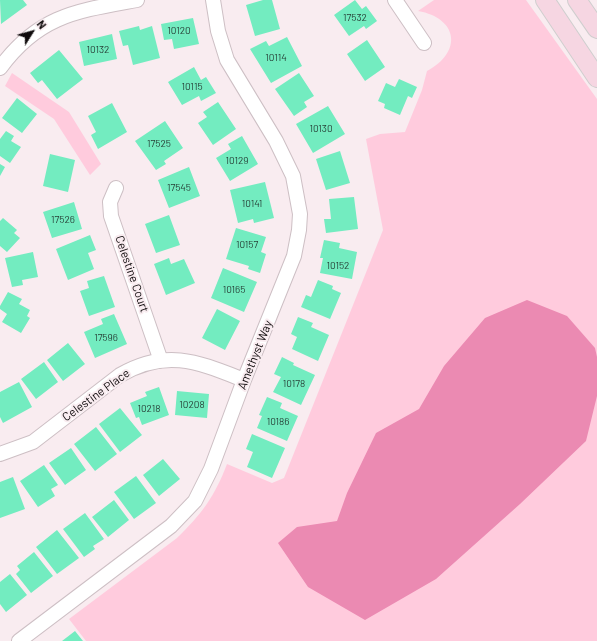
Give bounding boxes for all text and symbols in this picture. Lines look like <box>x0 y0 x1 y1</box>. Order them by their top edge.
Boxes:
north arrow <box>12 12 52 52</box>
house number: 17532 <box>343 12 367 24</box>
text: N <box>35 18 49 31</box>
house number: 10120 <box>167 25 191 37</box>
house number: 10132 <box>87 44 109 56</box>
house number: 10114 <box>265 52 287 64</box>
house number: 10115 <box>181 81 203 93</box>
house number: 10130 <box>309 123 333 135</box>
house number: 17525 <box>147 138 171 150</box>
house number: 10129 <box>226 155 248 167</box>
house number: 17545 <box>167 182 191 194</box>
house number: 10141 <box>242 198 262 210</box>
house number: 17526 <box>51 214 75 226</box>
street label: Celestine Court <box>112 234 152 314</box>
house number: 10157 <box>236 239 258 251</box>
house number: 10152 <box>327 260 349 272</box>
house number: 10165 <box>223 284 245 296</box>
street label: Amethyst Way <box>235 318 275 392</box>
house number: 17596 <box>94 332 118 344</box>
street label: Celestine Place <box>60 366 132 424</box>
house number: 10178 <box>283 378 305 390</box>
house number: 10208 <box>179 399 205 411</box>
house number: 10218 <box>137 403 161 415</box>
house number: 10186 <box>267 416 289 428</box>

